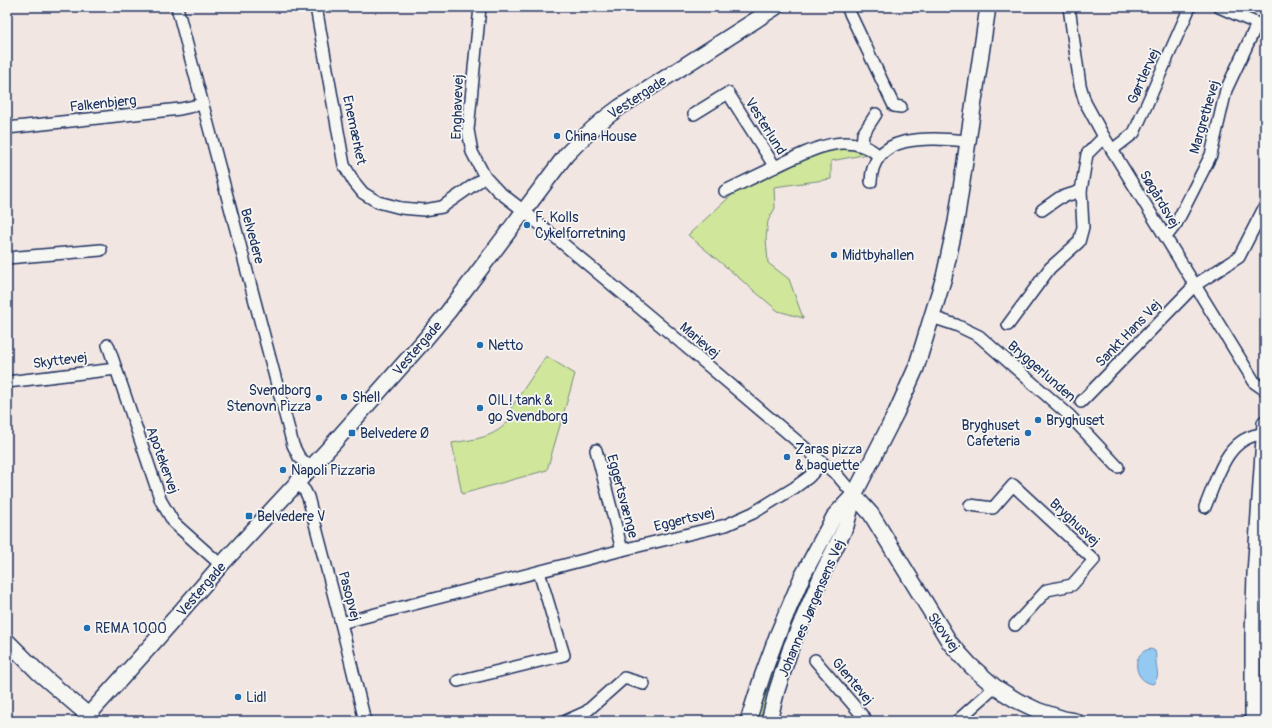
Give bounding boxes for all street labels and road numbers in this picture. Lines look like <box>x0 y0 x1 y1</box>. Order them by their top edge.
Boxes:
street label: Gørtlervej <box>1124 46 1163 107</box>
street label: Vestergade <box>605 72 670 123</box>
street label: Enghavevej <box>448 74 467 140</box>
street label: Margrethevej <box>1186 78 1223 156</box>
street label: Falkenbjerg <box>69 92 137 115</box>
street label: Enemærket <box>339 94 370 167</box>
street label: Vesterlund <box>741 95 790 158</box>
street label: Søgårdsvej <box>1136 167 1183 231</box>
street label: Belvedere <box>237 206 268 266</box>
street label: Sankt Hans Vej <box>1092 296 1165 371</box>
street label: Vestergade <box>389 318 446 379</box>
street label: Marievej <box>676 319 723 362</box>
street label: Bryggerlunden <box>1004 337 1079 406</box>
street label: Skyttevej <box>32 349 88 372</box>
street label: Apotekervej <box>143 424 182 496</box>
street label: Eggertsvænge <box>603 452 642 540</box>
street label: Bryghusvej <box>1046 495 1103 550</box>
street label: Eggertsvej <box>652 504 716 535</box>
street label: Johannes Jørgensens Vej <box>775 537 848 680</box>
street label: Vestergade <box>173 559 230 620</box>
street label: Pasopvej <box>335 569 364 623</box>
street label: Skovvej <box>924 609 963 655</box>
street label: Glentevej <box>828 654 877 708</box>

